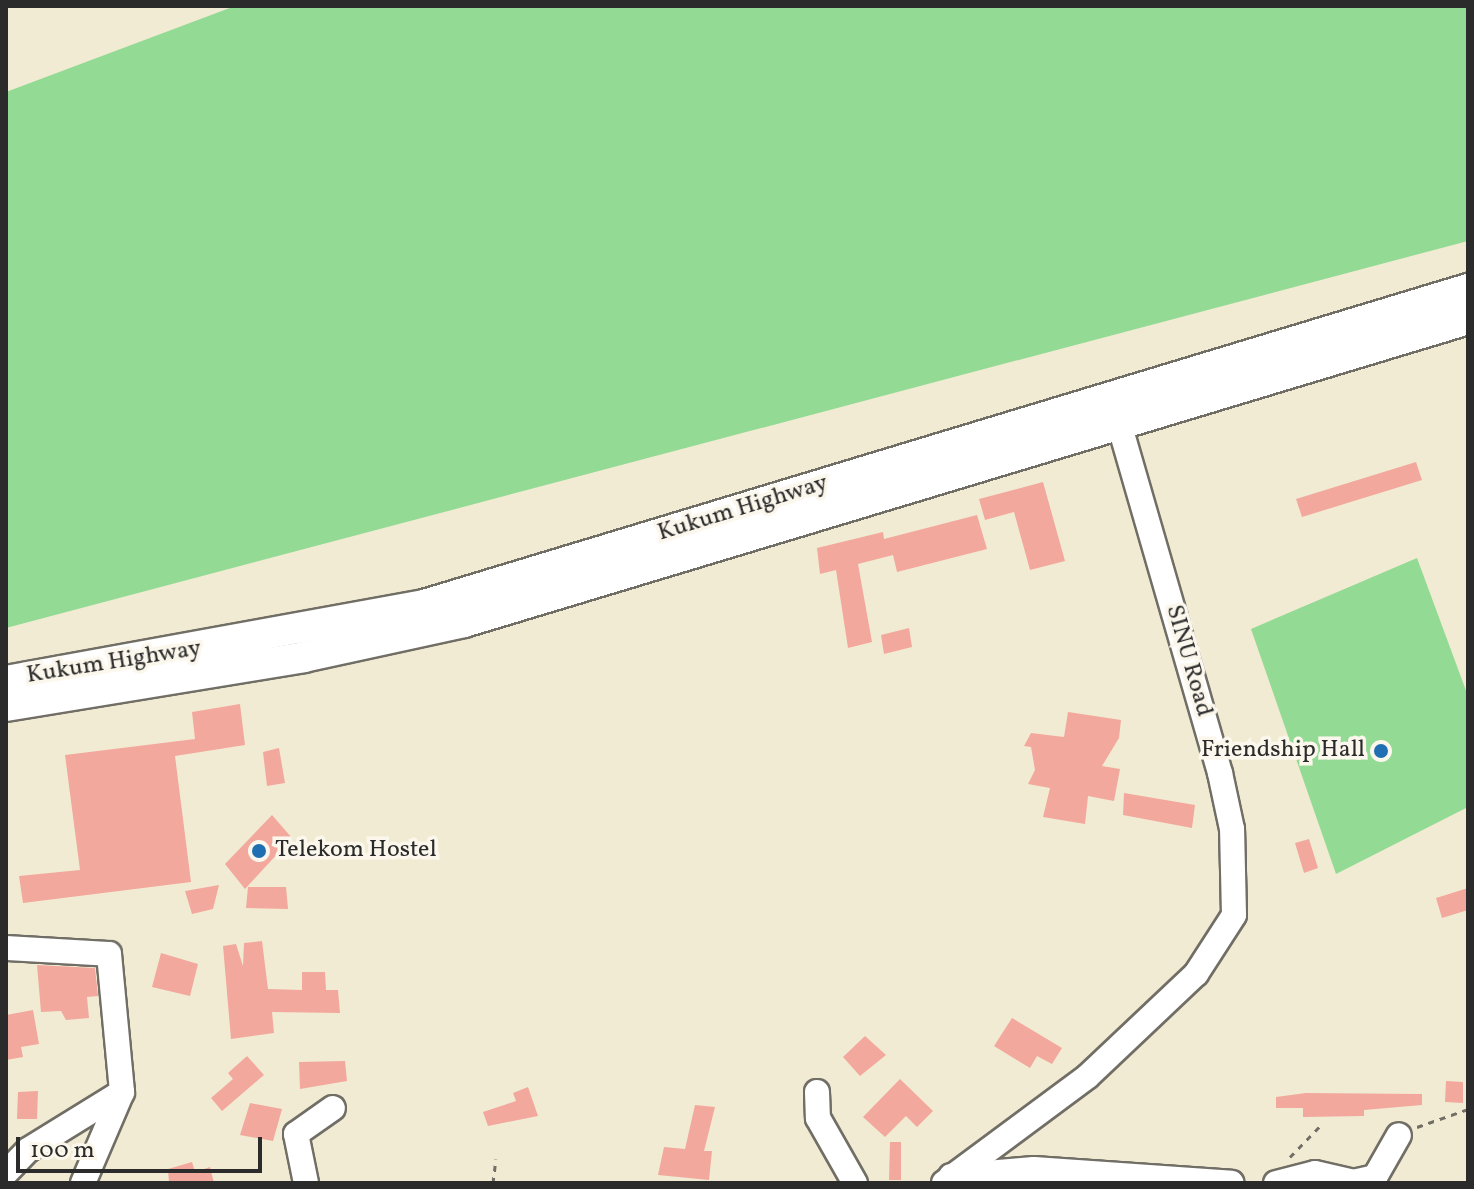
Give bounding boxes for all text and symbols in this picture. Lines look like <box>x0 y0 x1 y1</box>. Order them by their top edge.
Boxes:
street label: Kukum Highway <box>655 469 831 549</box>
street label: SINU Road <box>1158 602 1218 720</box>
street label: Kukum Highway <box>25 635 203 691</box>
place label: Friendship Hall <box>1201 737 1365 765</box>
marker: Friendship Hall <box>1372 742 1390 760</box>
place label: Telekom Hostel <box>275 837 437 865</box>
marker: Telekom Hostel <box>250 842 268 860</box>
scale bar <box>20 1121 266 1171</box>
text: 100 m <box>30 1134 95 1168</box>

